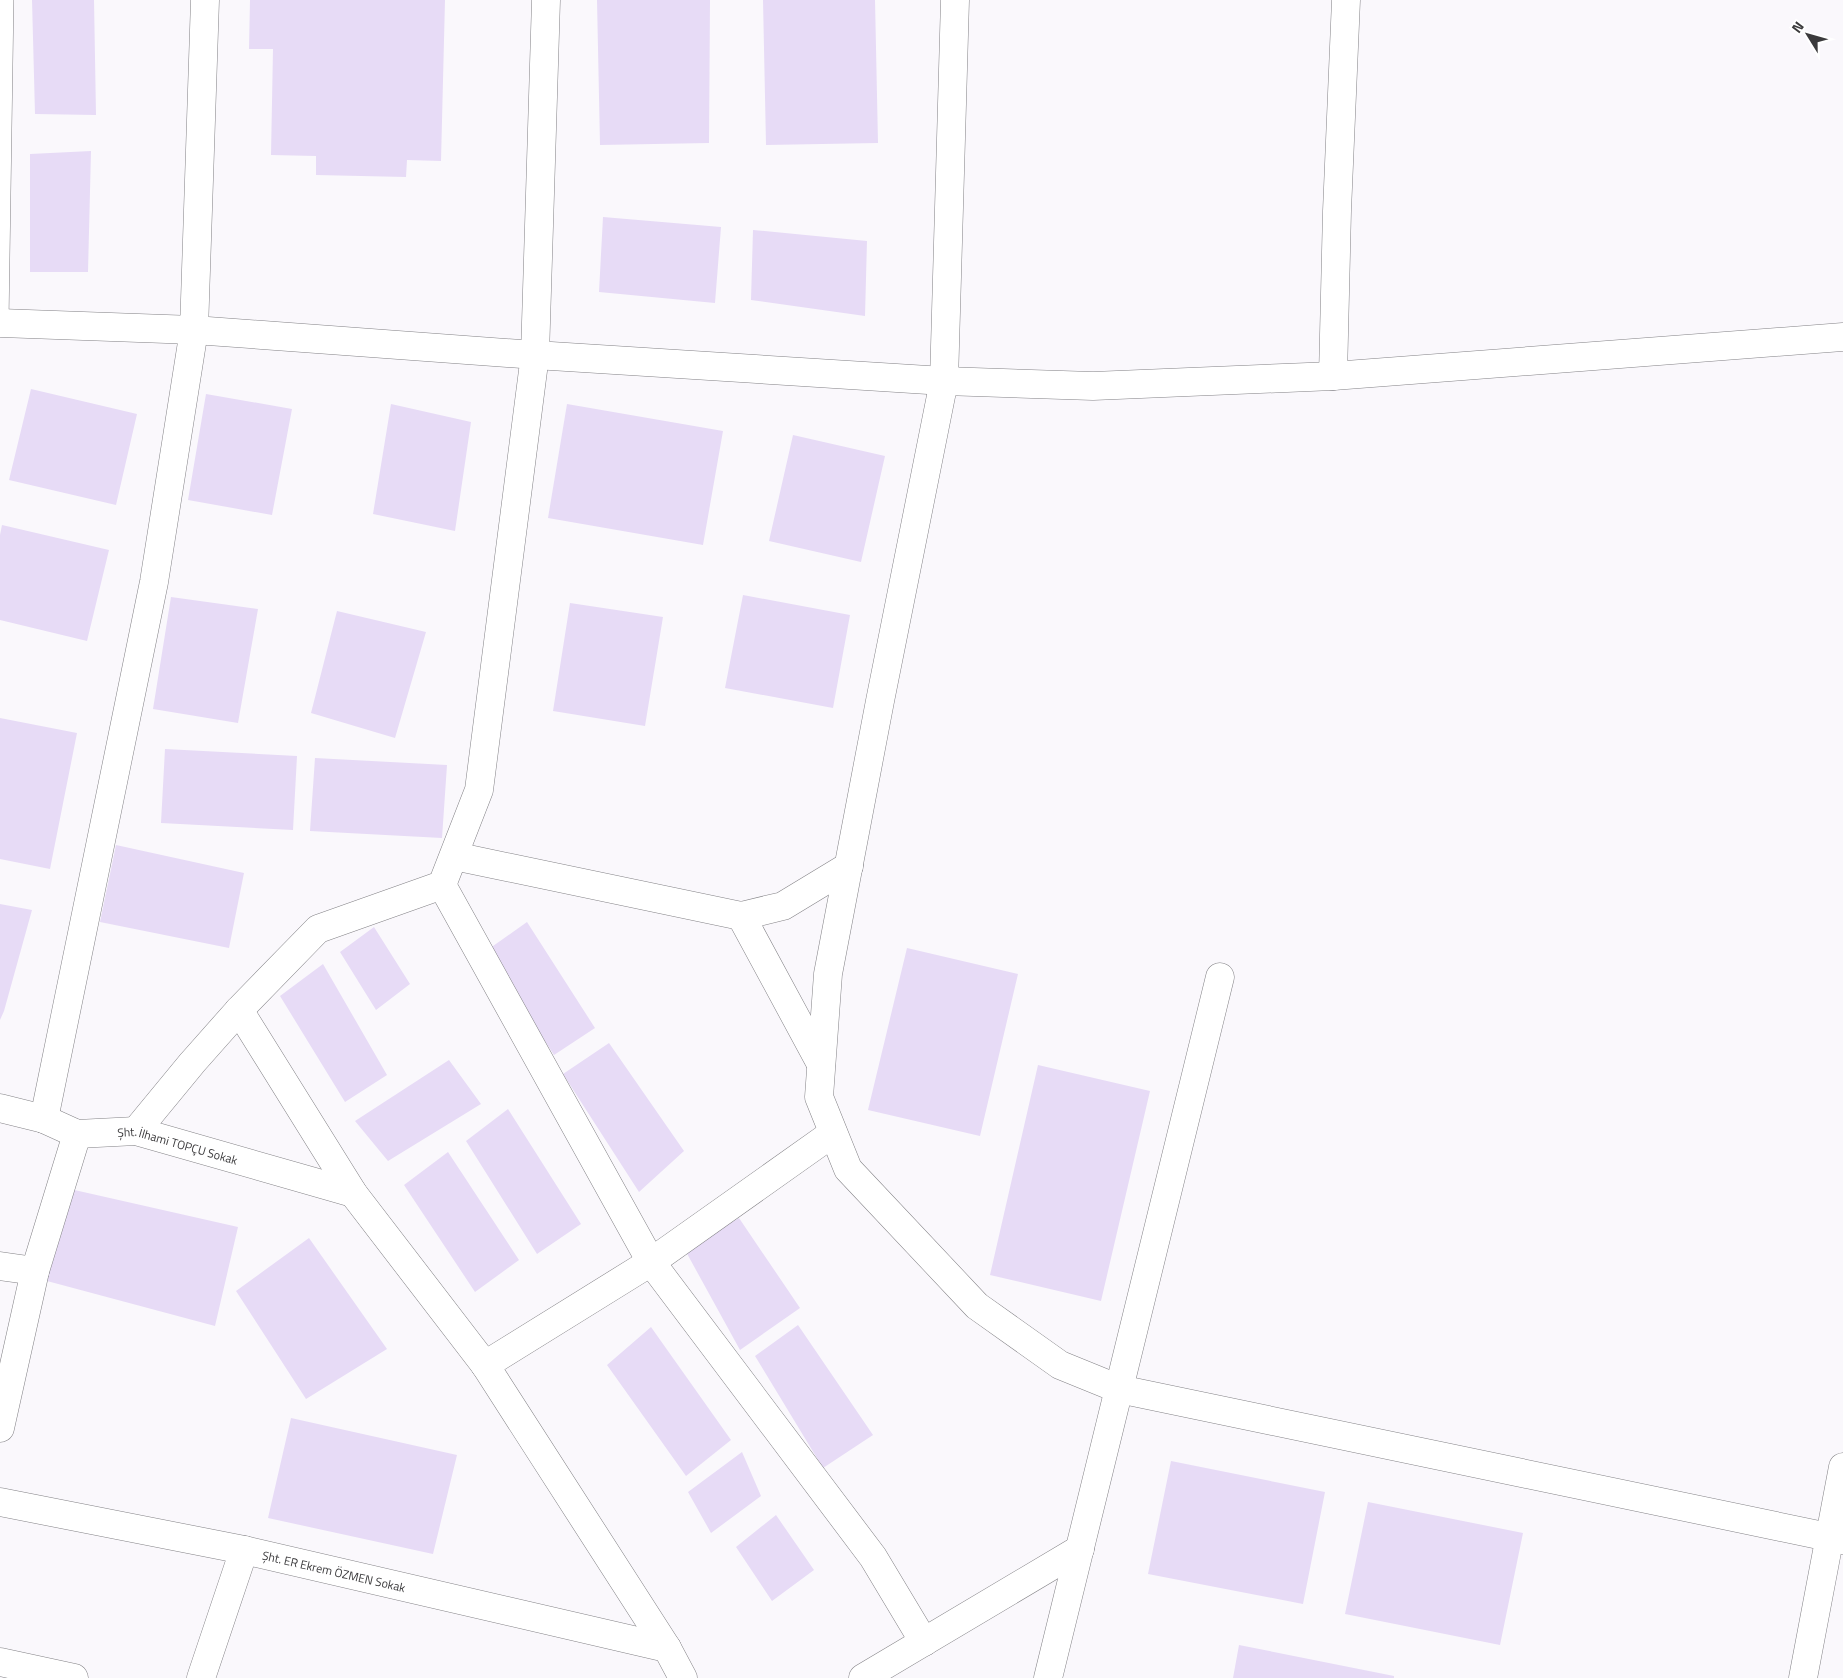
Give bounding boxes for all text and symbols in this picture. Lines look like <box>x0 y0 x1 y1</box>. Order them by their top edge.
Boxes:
north arrow <box>1783 10 1833 60</box>
text: N <box>1786 17 1809 37</box>
street label: Şht. İlhami TOPÇU Sokak <box>117 1121 240 1169</box>
street label: Şht. ER Ekrem ÖZMEN Sokak <box>260 1545 408 1597</box>

